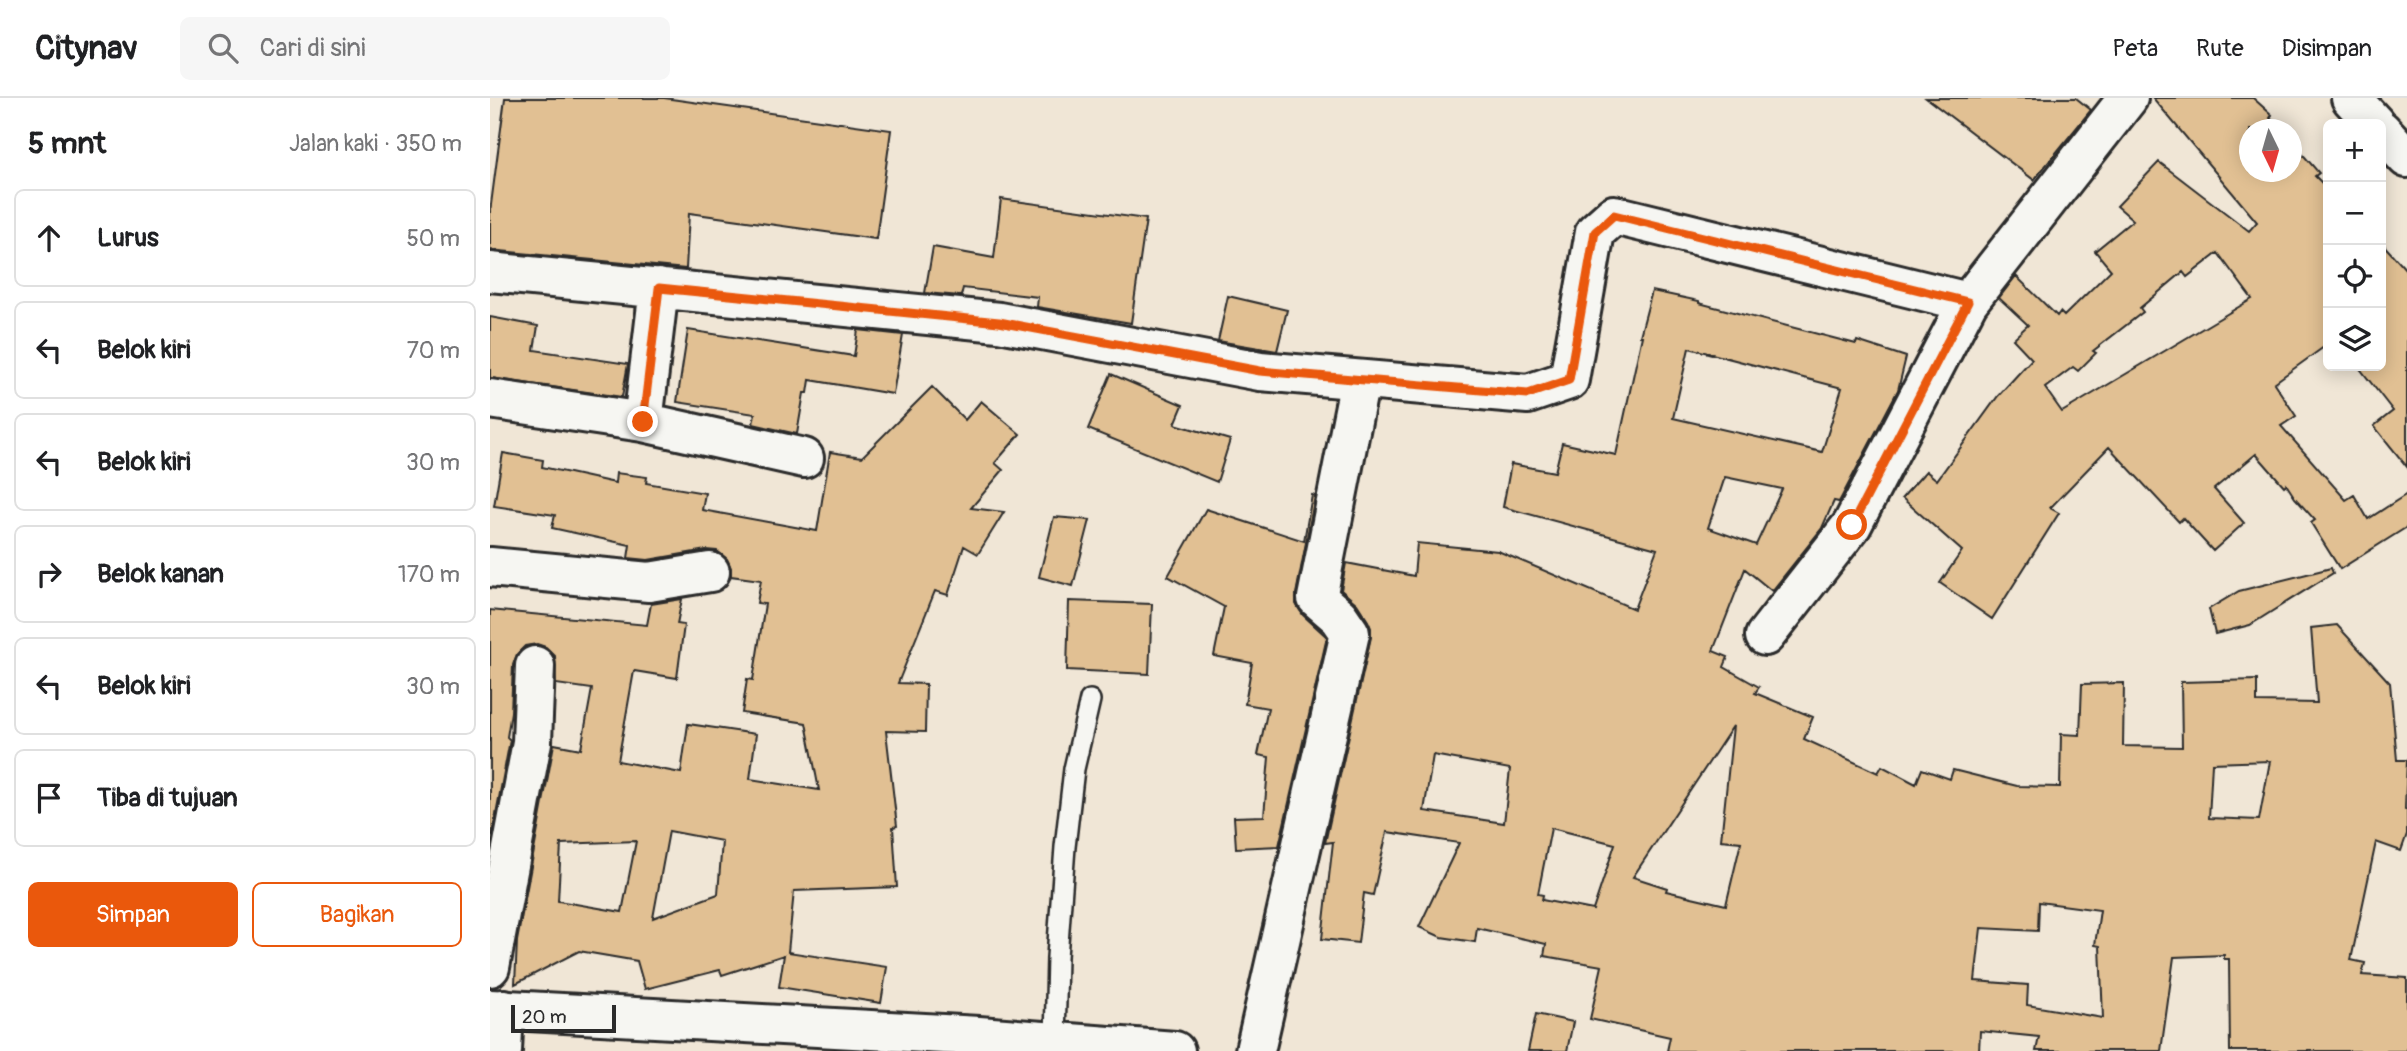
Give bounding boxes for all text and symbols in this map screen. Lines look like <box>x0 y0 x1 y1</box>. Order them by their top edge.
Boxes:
search box <box>180 17 670 80</box>
text: Citynav <box>35 28 138 69</box>
icon: search <box>204 29 242 67</box>
text: Cari di sini <box>260 32 366 64</box>
text: Peta <box>2112 34 2158 63</box>
text: Rute <box>2196 34 2244 63</box>
text: Disimpan <box>2282 34 2372 63</box>
north arrow <box>2239 119 2302 182</box>
map controls <box>2323 119 2386 371</box>
button: + <box>2323 119 2386 182</box>
text: 5 mnt <box>28 125 106 162</box>
text: Jalan kaki · 350 m <box>289 129 462 158</box>
button: − <box>2323 182 2386 245</box>
icon: ahead <box>30 219 68 257</box>
text: Lurus <box>97 222 159 254</box>
text: 50 m <box>406 224 460 253</box>
button: locate <box>2323 245 2386 308</box>
button: layers <box>2323 308 2386 371</box>
icon: left <box>30 331 68 369</box>
text: Belok kiri <box>97 334 191 366</box>
text: 70 m <box>407 336 460 365</box>
route end <box>627 406 658 437</box>
icon: left <box>30 443 68 481</box>
text: Belok kiri <box>97 446 191 478</box>
text: 30 m <box>406 448 460 477</box>
route start <box>1836 509 1867 540</box>
icon: right <box>30 555 68 593</box>
text: Belok kanan <box>97 558 224 590</box>
text: 170 m <box>398 560 460 589</box>
icon: left <box>30 667 68 705</box>
text: Belok kiri <box>97 670 191 702</box>
text: 30 m <box>406 672 460 701</box>
icon: arrive <box>30 779 68 817</box>
text: Tiba di tujuan <box>97 782 238 814</box>
button: Simpan <box>28 882 238 947</box>
button: Bagikan <box>252 882 462 947</box>
scale bar <box>511 1002 616 1034</box>
text: 20 m <box>522 1005 567 1029</box>

